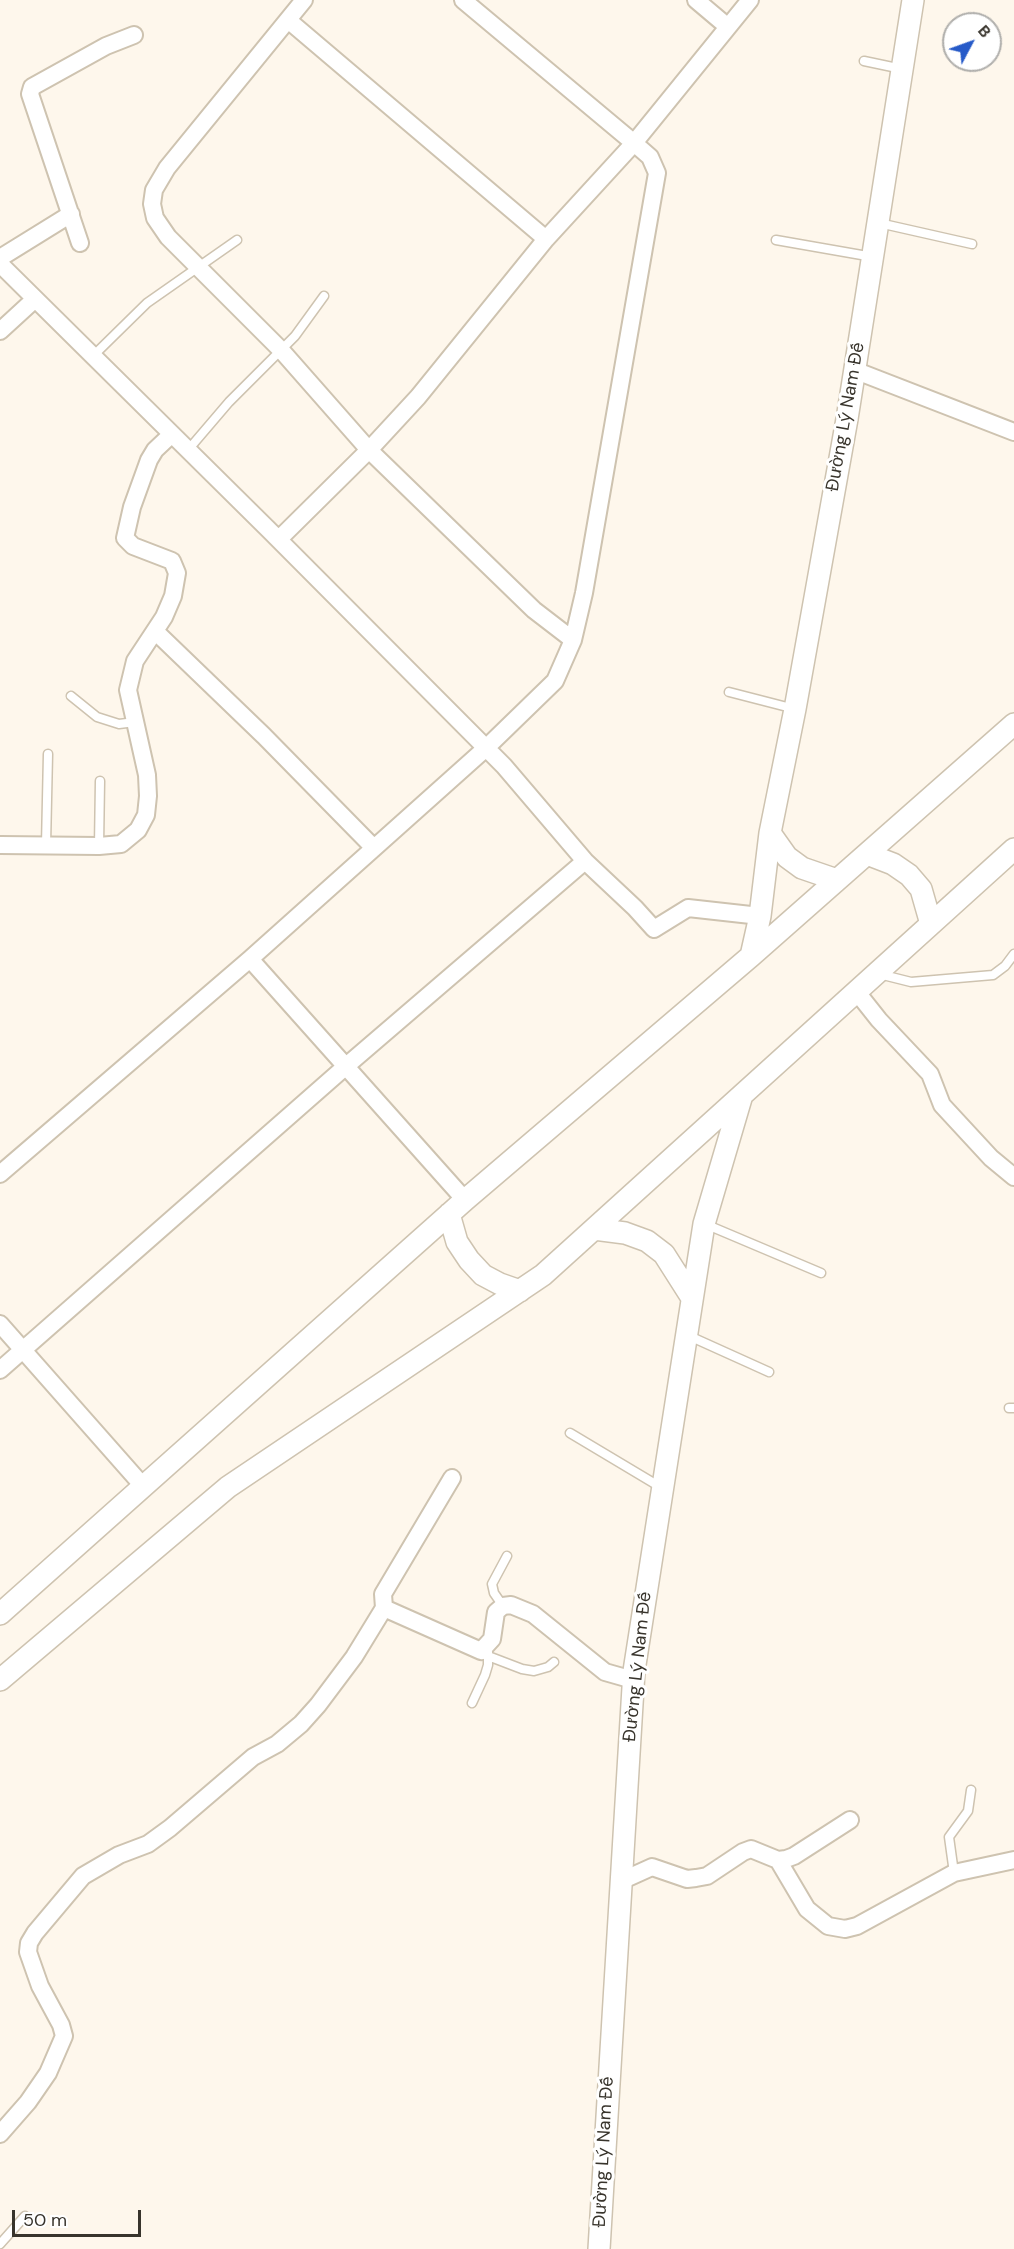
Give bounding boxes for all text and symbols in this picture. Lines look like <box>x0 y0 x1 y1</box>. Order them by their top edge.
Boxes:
north arrow <box>942 12 1002 72</box>
text: B <box>973 20 996 42</box>
street label: Đường Lý Nam Đế <box>822 341 870 493</box>
street label: Đường Lý Nam Đế <box>619 1591 657 1743</box>
street label: Đường Lý Nam Đế <box>589 2076 619 2228</box>
scale bar <box>15 2198 144 2236</box>
text: 50 m <box>23 2208 67 2232</box>

